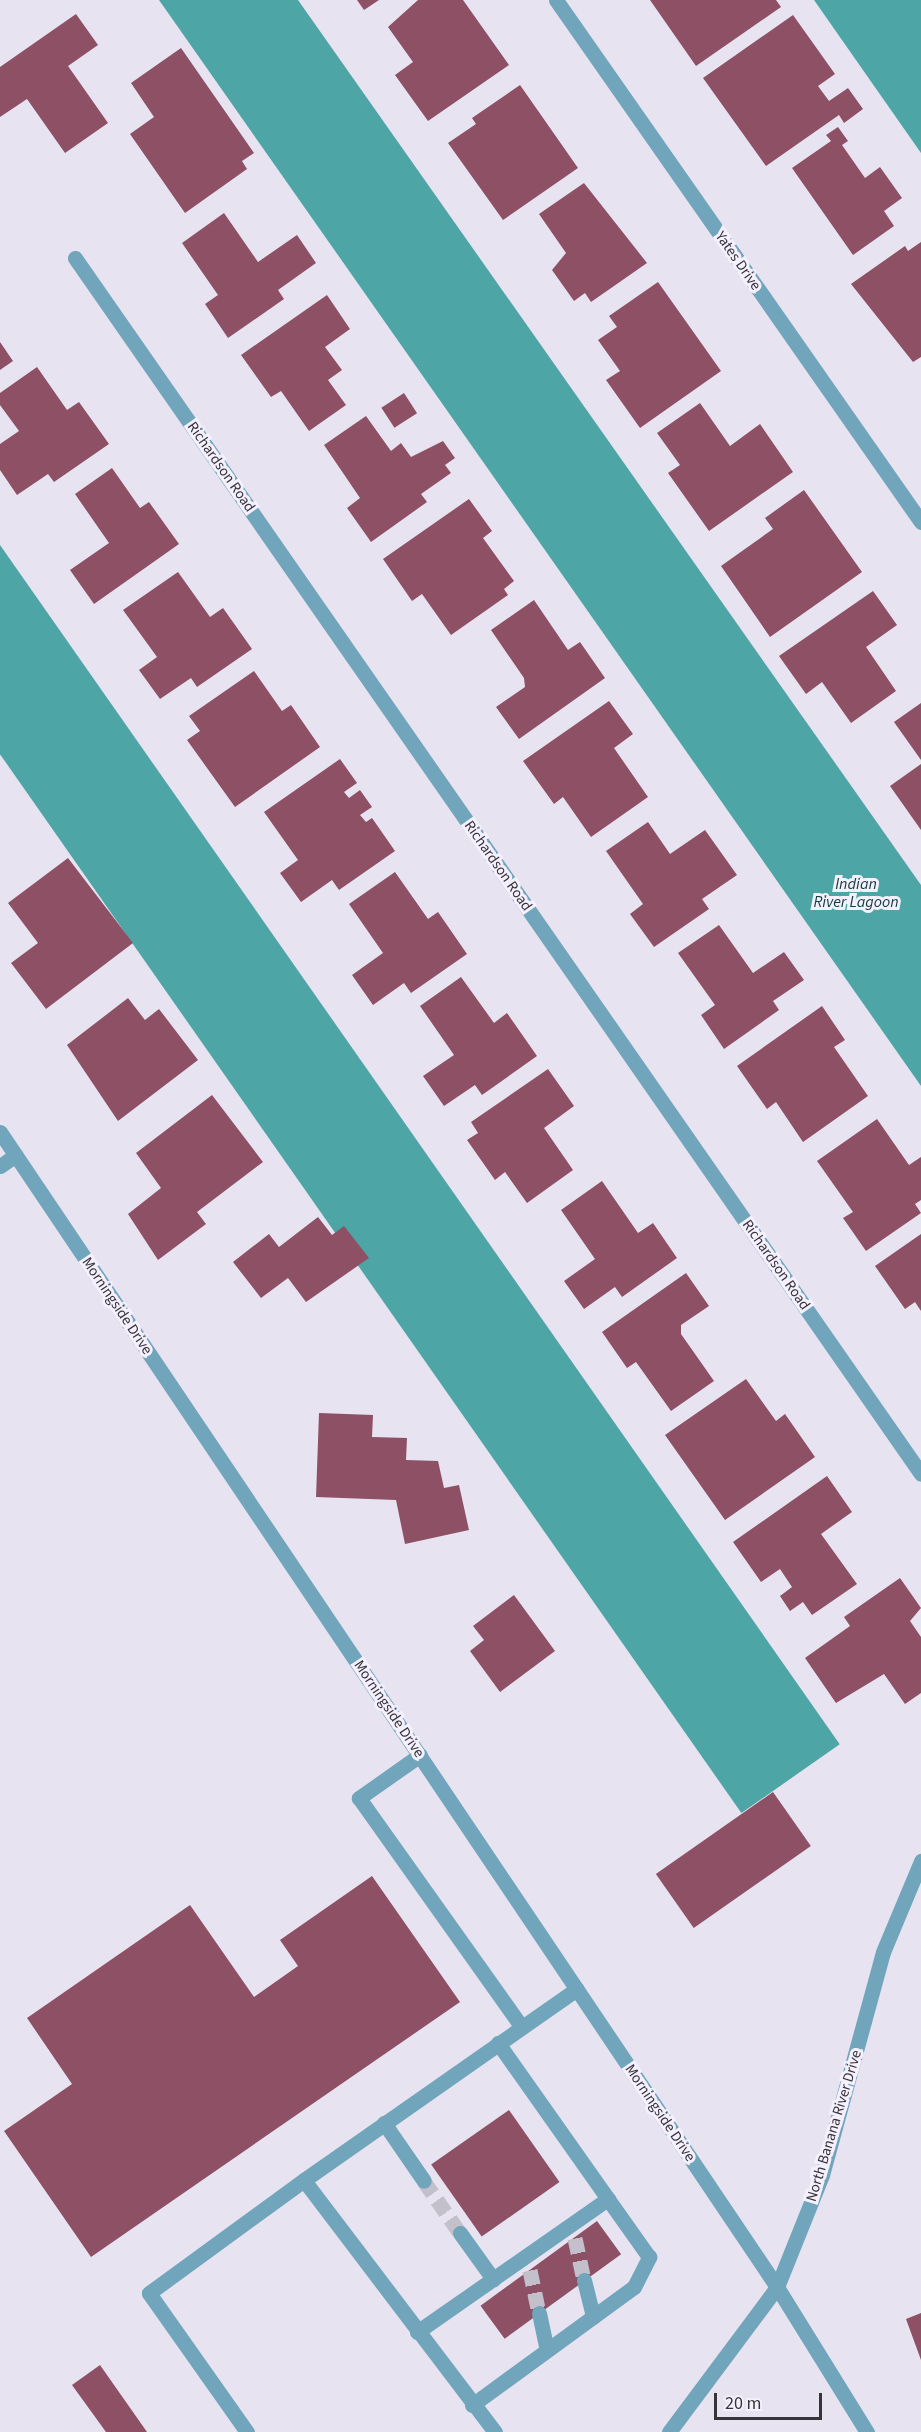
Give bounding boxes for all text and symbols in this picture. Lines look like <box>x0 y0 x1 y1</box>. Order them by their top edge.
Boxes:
street label: Yates Drive <box>711 228 765 294</box>
street label: Richardson Road <box>183 418 259 516</box>
street label: Richardson Road <box>460 817 536 915</box>
water label: Indian River Lagoon <box>813 874 899 912</box>
street label: Richardson Road <box>738 1216 814 1314</box>
street label: Morningside Drive <box>78 1254 156 1358</box>
street label: Morningside Drive <box>350 1657 428 1761</box>
street label: North Banana River Drive <box>802 2048 866 2204</box>
street label: Morningside Drive <box>621 2061 699 2165</box>
scale bar <box>717 2381 825 2419</box>
text: 20 m <box>725 2391 761 2416</box>

